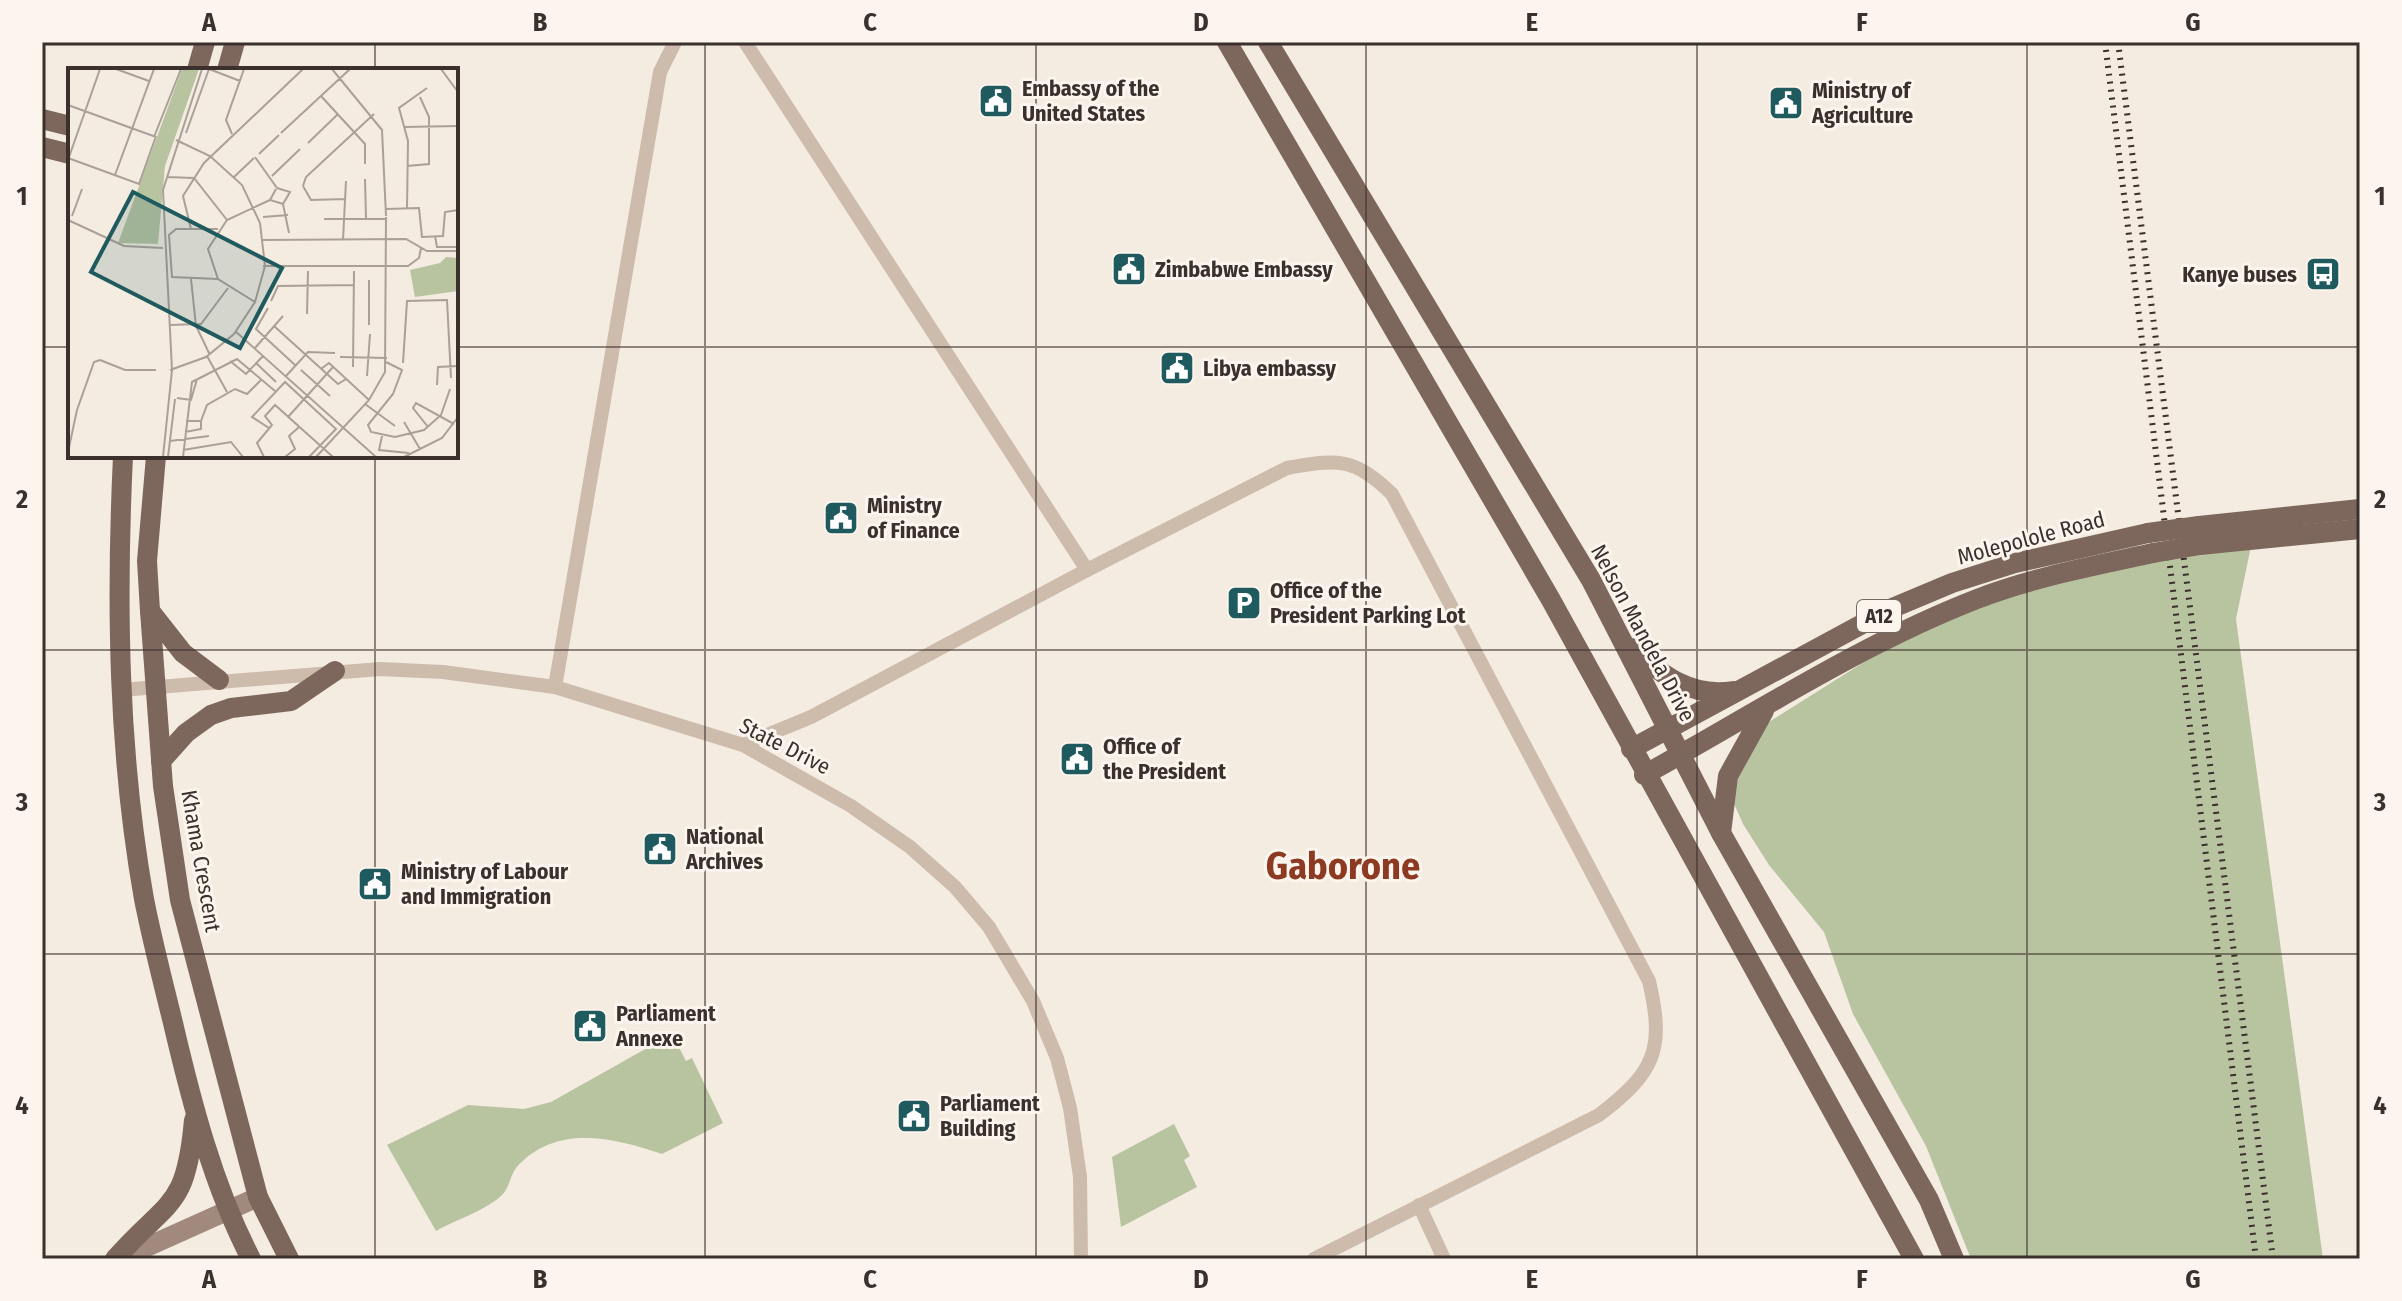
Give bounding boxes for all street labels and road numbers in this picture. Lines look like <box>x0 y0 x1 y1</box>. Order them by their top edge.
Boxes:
street label: Molepolole Road <box>1954 505 2108 571</box>
street label: Nelson Mandela Drive <box>1585 540 1701 726</box>
road number: A12 <box>1857 600 1901 632</box>
street label: State Drive <box>735 712 835 780</box>
street label: Khama Crescent <box>175 788 227 935</box>

